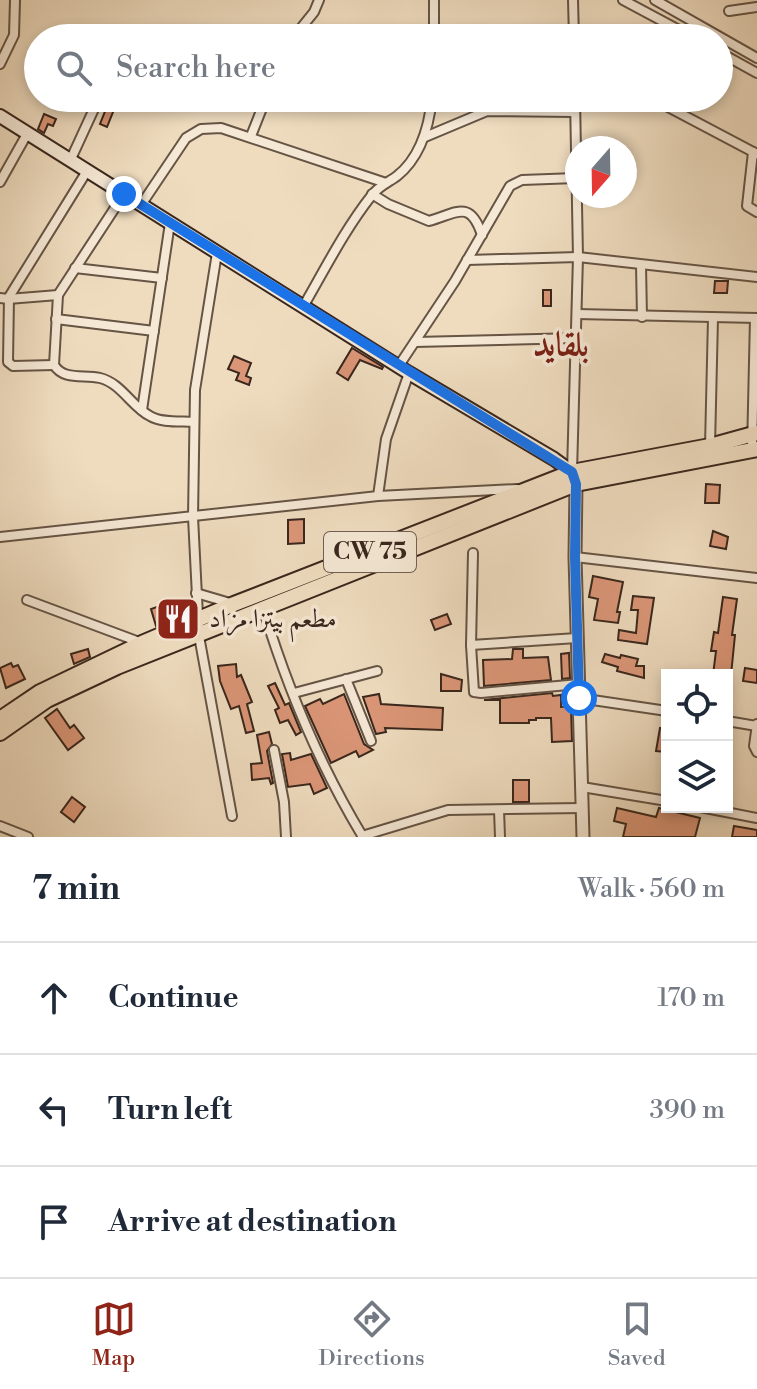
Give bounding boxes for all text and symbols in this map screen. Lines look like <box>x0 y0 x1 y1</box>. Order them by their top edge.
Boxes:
search box <box>24 24 733 112</box>
icon: search <box>52 46 96 90</box>
text: Search here <box>116 49 276 87</box>
north arrow <box>565 136 637 208</box>
route end <box>106 176 142 212</box>
district label: بلقايد <box>533 324 589 366</box>
road number: CW 75 <box>324 532 416 572</box>
restaurant icon: مطعم بيتزا مزاد <box>154 595 202 643</box>
place label: مطعم بيتزا مزاد <box>209 603 337 643</box>
map controls <box>661 669 733 813</box>
button: locate <box>661 669 733 741</box>
route start <box>561 680 597 716</box>
button: layers <box>661 741 733 813</box>
text: 7 min <box>32 868 120 910</box>
text: Walk · 560 m <box>578 873 725 905</box>
icon: ahead <box>32 976 76 1020</box>
text: Continue <box>108 979 239 1017</box>
text: 170 m <box>657 982 725 1014</box>
icon: left <box>32 1088 76 1132</box>
text: Turn left <box>108 1091 232 1129</box>
text: 390 m <box>650 1094 725 1126</box>
icon: arrive <box>32 1200 76 1244</box>
text: Arrive at destination <box>108 1203 397 1241</box>
tab: Map <box>92 1297 136 1372</box>
tab: Directions <box>319 1297 425 1372</box>
tab: Saved <box>608 1297 665 1372</box>

